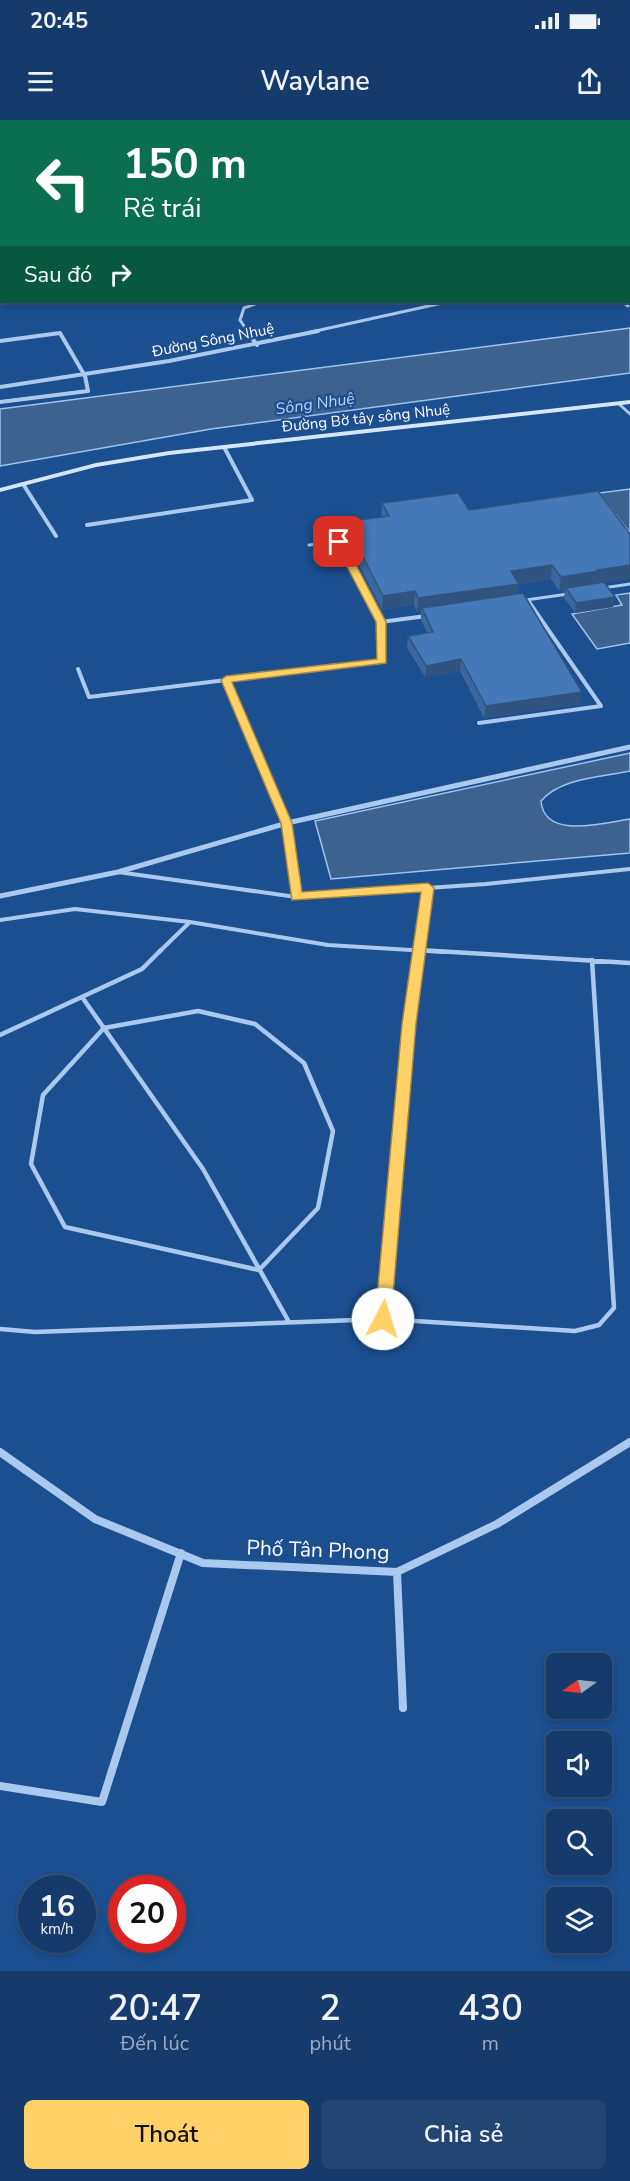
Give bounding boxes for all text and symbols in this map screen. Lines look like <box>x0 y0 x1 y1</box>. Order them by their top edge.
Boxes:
text: 20:45 <box>30 6 88 36</box>
text: Waylane <box>260 63 370 100</box>
icon: menu <box>24 65 57 98</box>
icon: share <box>573 65 606 98</box>
text: 150 m <box>123 136 247 193</box>
icon: left <box>24 144 102 222</box>
text: Rẽ trái <box>123 190 202 227</box>
icon: right <box>104 258 137 291</box>
text: Sau đó <box>24 260 92 290</box>
street label: Đường Sông Nhuệ <box>149 318 276 362</box>
water label: Sông Nhuệ <box>274 387 357 420</box>
street label: Đường Bờ tây sông Nhuệ <box>280 399 451 437</box>
pin <box>313 516 364 567</box>
icon: arrive <box>322 525 355 558</box>
position arrow <box>351 1287 415 1351</box>
street label: Phố Tân Phong <box>246 1534 390 1566</box>
north arrow <box>546 1653 612 1719</box>
map controls <box>546 1653 612 1953</box>
button: sound <box>546 1731 612 1797</box>
button: search <box>546 1809 612 1875</box>
speed limit sign: 20 <box>108 1875 186 1953</box>
text: 16 <box>39 1886 75 1927</box>
button: layers <box>546 1887 612 1953</box>
text: km/h <box>40 1919 74 1939</box>
text: 20:47 <box>107 1984 202 2033</box>
text: 2 <box>319 1984 341 2033</box>
text: 430 <box>458 1984 523 2033</box>
text: Đến lúc <box>121 2030 189 2057</box>
text: phút <box>309 2030 351 2057</box>
text: m <box>482 2030 499 2057</box>
button: Thoát <box>24 2100 309 2169</box>
button: Chia sẻ <box>321 2100 606 2169</box>

